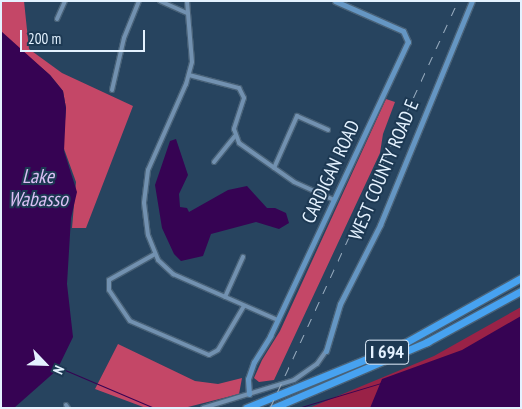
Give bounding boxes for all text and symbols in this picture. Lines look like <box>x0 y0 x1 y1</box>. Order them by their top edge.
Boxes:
scale bar <box>22 20 148 52</box>
text: 200 m <box>28 29 61 48</box>
street label: WEST COUNTY ROAD E <box>344 96 424 244</box>
street label: CARDIGAN ROAD <box>297 117 365 227</box>
water label: Lake Wabasso <box>8 165 68 212</box>
road number: I 694 <box>364 337 410 368</box>
north arrow <box>20 339 70 389</box>
text: N <box>49 363 68 377</box>

